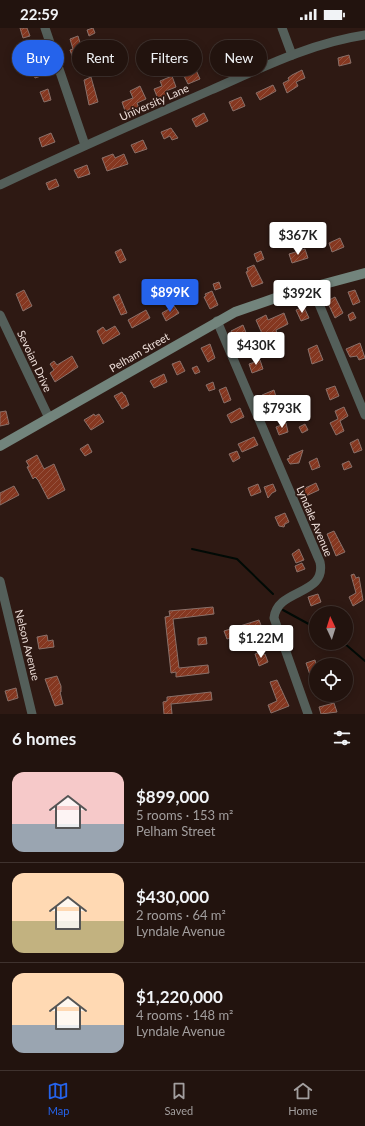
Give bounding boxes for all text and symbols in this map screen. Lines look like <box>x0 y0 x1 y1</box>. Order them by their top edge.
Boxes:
text: 22:59 <box>20 5 59 23</box>
chip: Buy <box>12 40 64 76</box>
chip: Rent <box>72 40 128 76</box>
chip: Filters <box>136 40 202 76</box>
chip: New <box>210 40 267 76</box>
street label: University Lane <box>117 81 191 123</box>
pin: $367K <box>270 222 326 256</box>
text: $367K <box>278 227 318 243</box>
pin: $899K <box>142 279 198 313</box>
pin: $392K <box>274 280 330 314</box>
text: $899K <box>150 284 190 300</box>
text: $392K <box>282 285 322 301</box>
street label: Sevoian Drive <box>15 328 55 394</box>
street label: Pelham Street <box>107 330 171 374</box>
pin: $430K <box>228 332 284 366</box>
text: $430K <box>236 337 276 353</box>
pin: $793K <box>254 395 310 429</box>
text: $793K <box>262 400 302 416</box>
street label: Lyndale Avenue <box>294 484 336 558</box>
north arrow <box>309 606 353 650</box>
map controls <box>309 606 353 702</box>
street label: Nelson Avenue <box>13 608 43 682</box>
pin: $1.22M <box>228 625 294 659</box>
text: $1.22M <box>238 630 284 646</box>
button: locate <box>309 658 353 702</box>
icon: filters <box>331 727 353 749</box>
text: 6 homes <box>12 728 76 749</box>
text: $899,000 <box>136 786 209 807</box>
icon: home <box>44 788 92 836</box>
text: 5 rooms · 153 m² <box>136 807 233 823</box>
text: Pelham Street <box>136 823 215 839</box>
text: $430,000 <box>136 886 209 907</box>
icon: home <box>44 889 92 937</box>
text: 2 rooms · 64 m² <box>136 907 226 923</box>
text: Lyndale Avenue <box>136 923 225 939</box>
text: $1,220,000 <box>136 986 223 1007</box>
icon: home <box>44 989 92 1037</box>
text: 4 rooms · 148 m² <box>136 1007 233 1023</box>
text: Lyndale Avenue <box>136 1023 225 1039</box>
tab: Map <box>47 1080 69 1117</box>
tab: Saved <box>164 1080 193 1117</box>
tab: Home <box>288 1080 317 1117</box>

